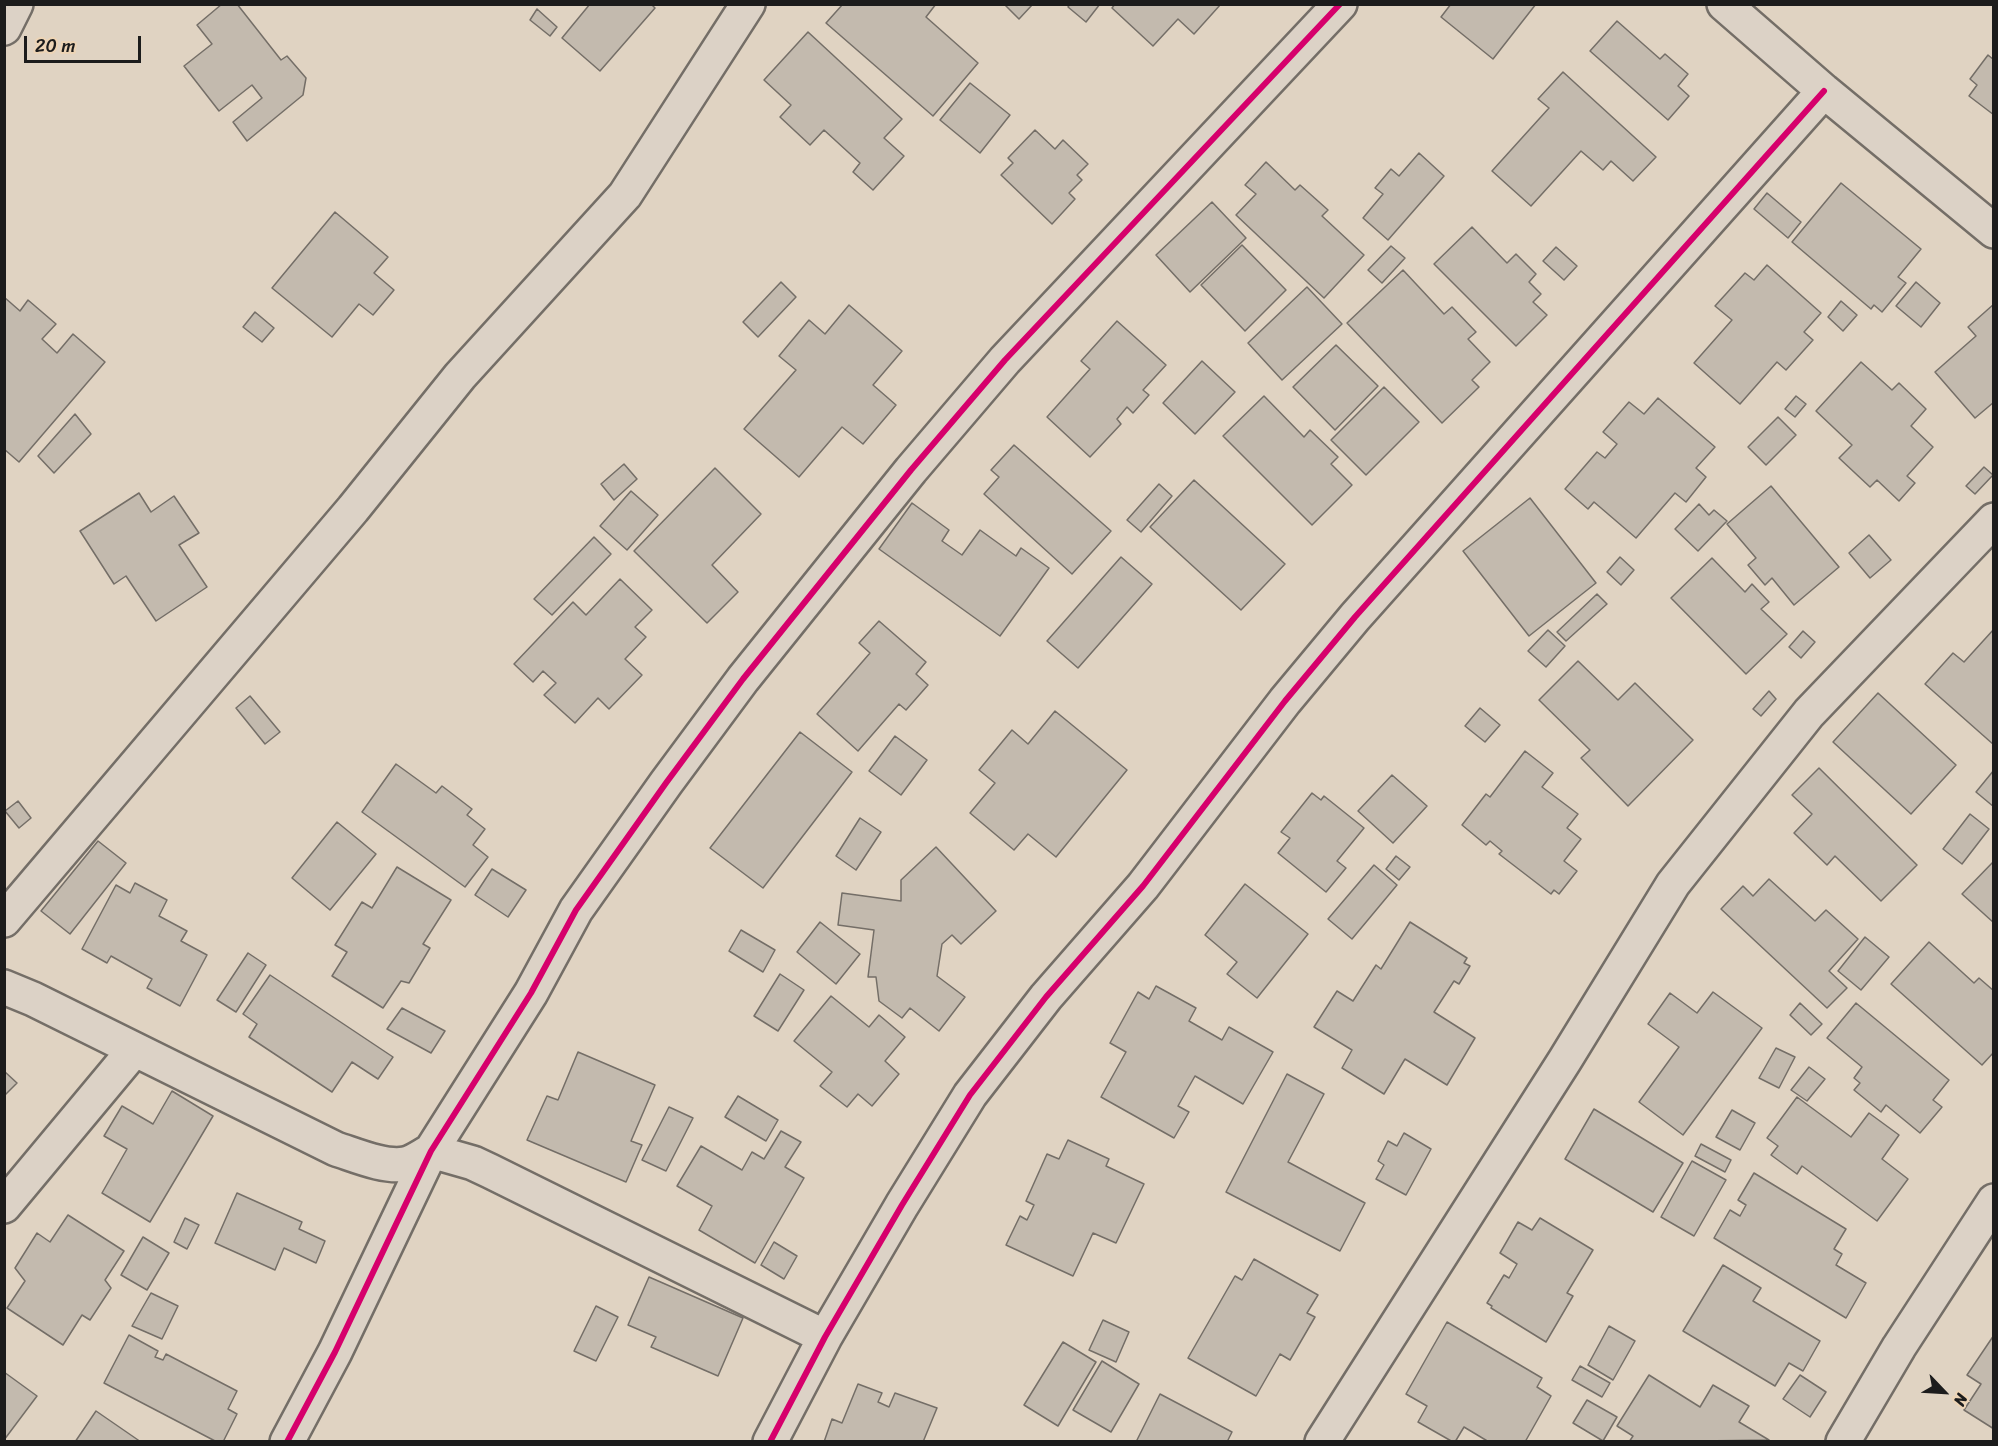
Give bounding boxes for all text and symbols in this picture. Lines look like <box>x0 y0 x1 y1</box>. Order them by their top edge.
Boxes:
scale bar <box>27 24 144 62</box>
text: 20 m <box>35 30 75 62</box>
north arrow <box>1914 1362 1974 1422</box>
text: N <box>1945 1389 1976 1411</box>

